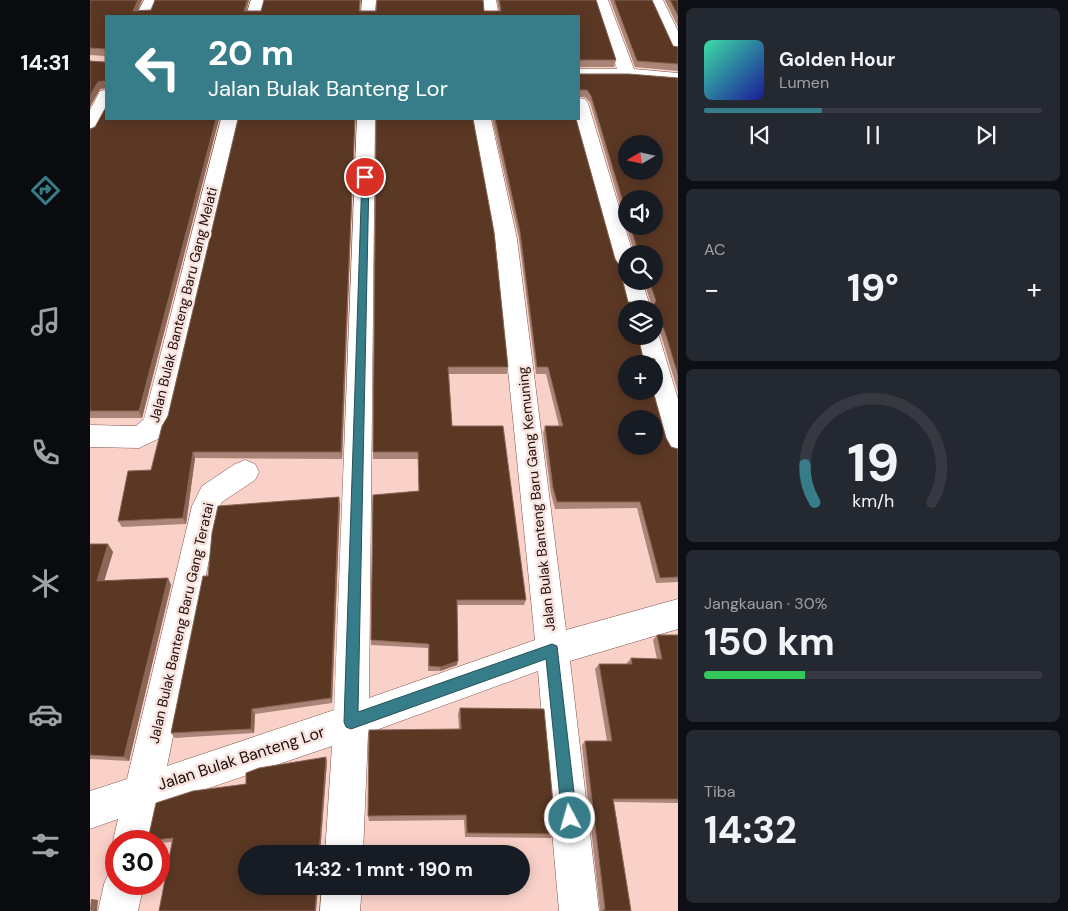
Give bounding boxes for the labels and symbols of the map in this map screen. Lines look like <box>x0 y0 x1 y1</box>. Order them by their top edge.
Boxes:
north arrow <box>618 135 662 180</box>
pin <box>344 156 386 198</box>
street label: Jalan Bulak Banteng Baru Gang Melati <box>145 185 221 425</box>
street label: Jalan Bulak Banteng Baru Gang Kemuning <box>513 366 559 632</box>
street label: Jalan Bulak Banteng Baru Gang Teratai <box>145 501 217 745</box>
street label: Jalan Bulak Banteng Lor <box>155 721 327 795</box>
position arrow <box>543 791 595 843</box>
speed limit sign: 30 <box>105 830 170 895</box>

